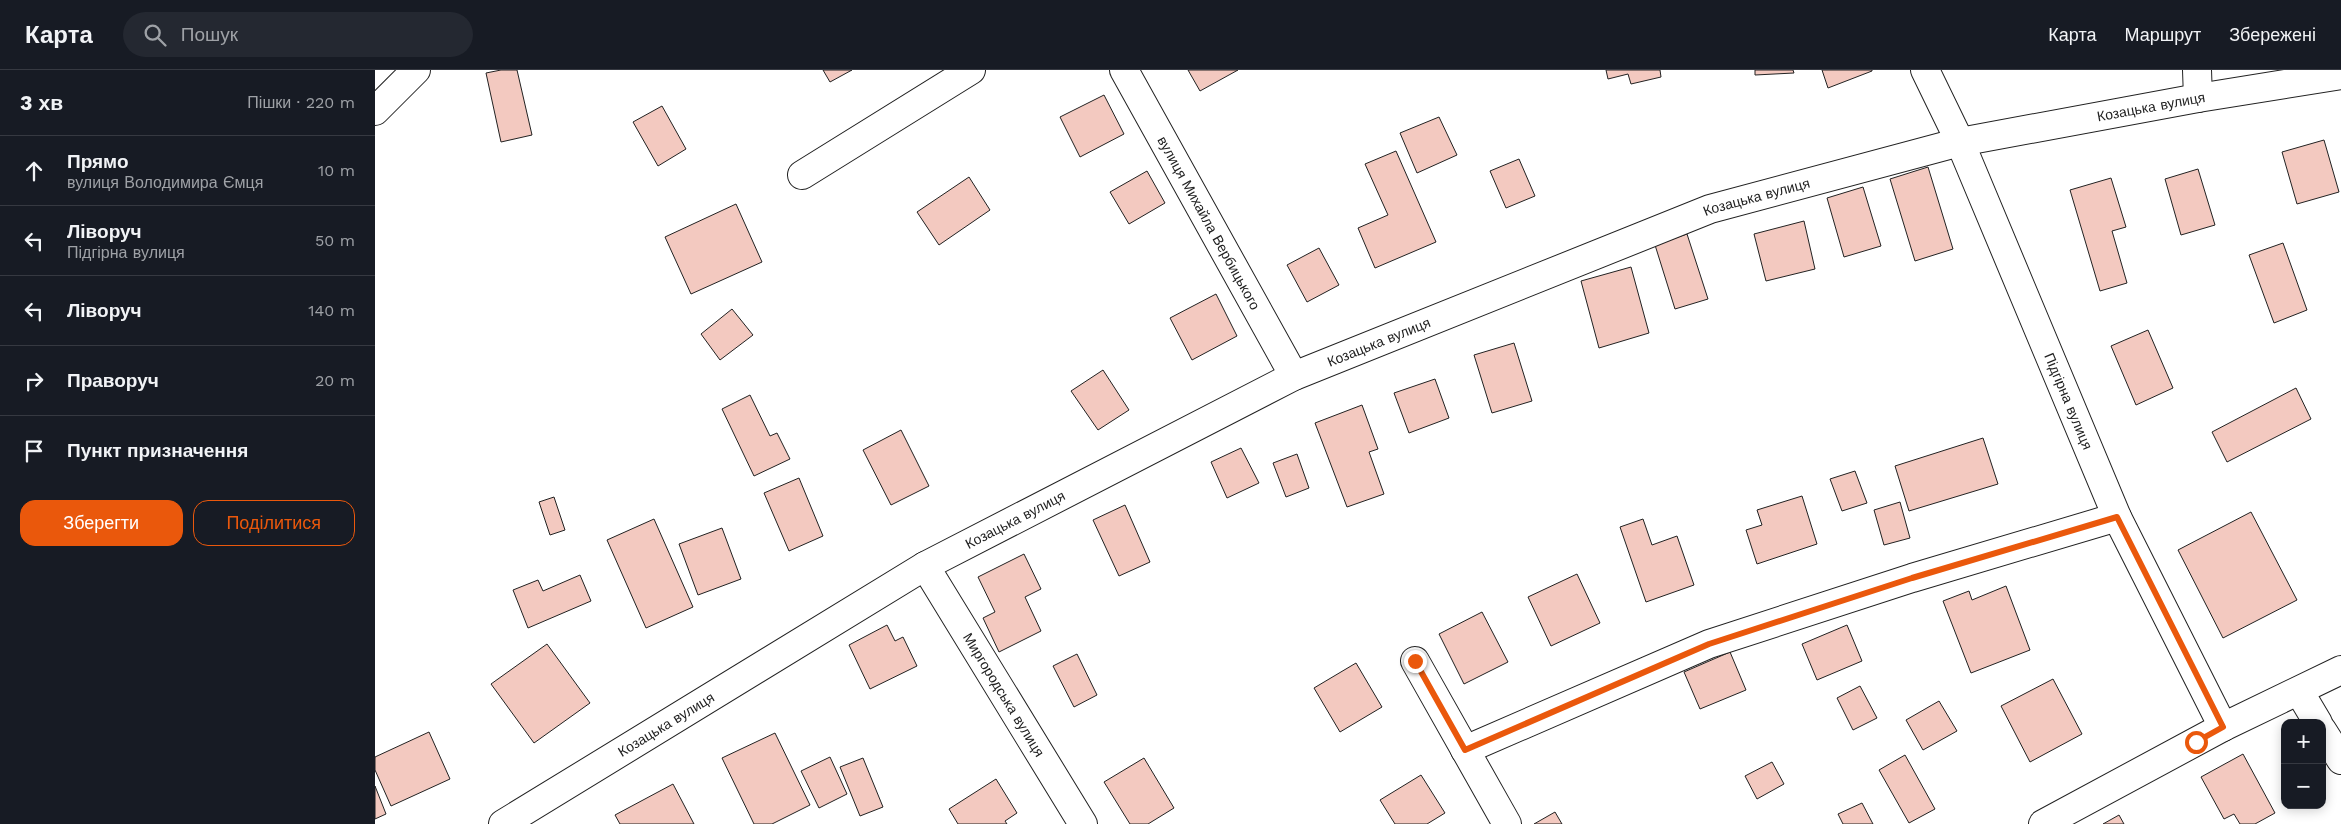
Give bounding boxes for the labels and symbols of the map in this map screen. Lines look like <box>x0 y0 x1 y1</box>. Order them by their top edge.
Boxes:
street label: Козацька вулиця <box>2096 89 2206 125</box>
street label: вулиця Михайла Вербицького <box>1154 134 1264 313</box>
street label: Козацька вулиця <box>1701 175 1812 219</box>
street label: Козацька вулиця <box>1325 314 1433 370</box>
street label: Підгірна вулиця <box>2041 350 2096 452</box>
street label: Козацька вулиця <box>963 487 1068 552</box>
street label: Миргородська вулиця <box>960 630 1048 760</box>
route end <box>1404 650 1427 673</box>
street label: Козацька вулиця <box>615 689 717 760</box>
route start <box>2185 731 2208 754</box>

